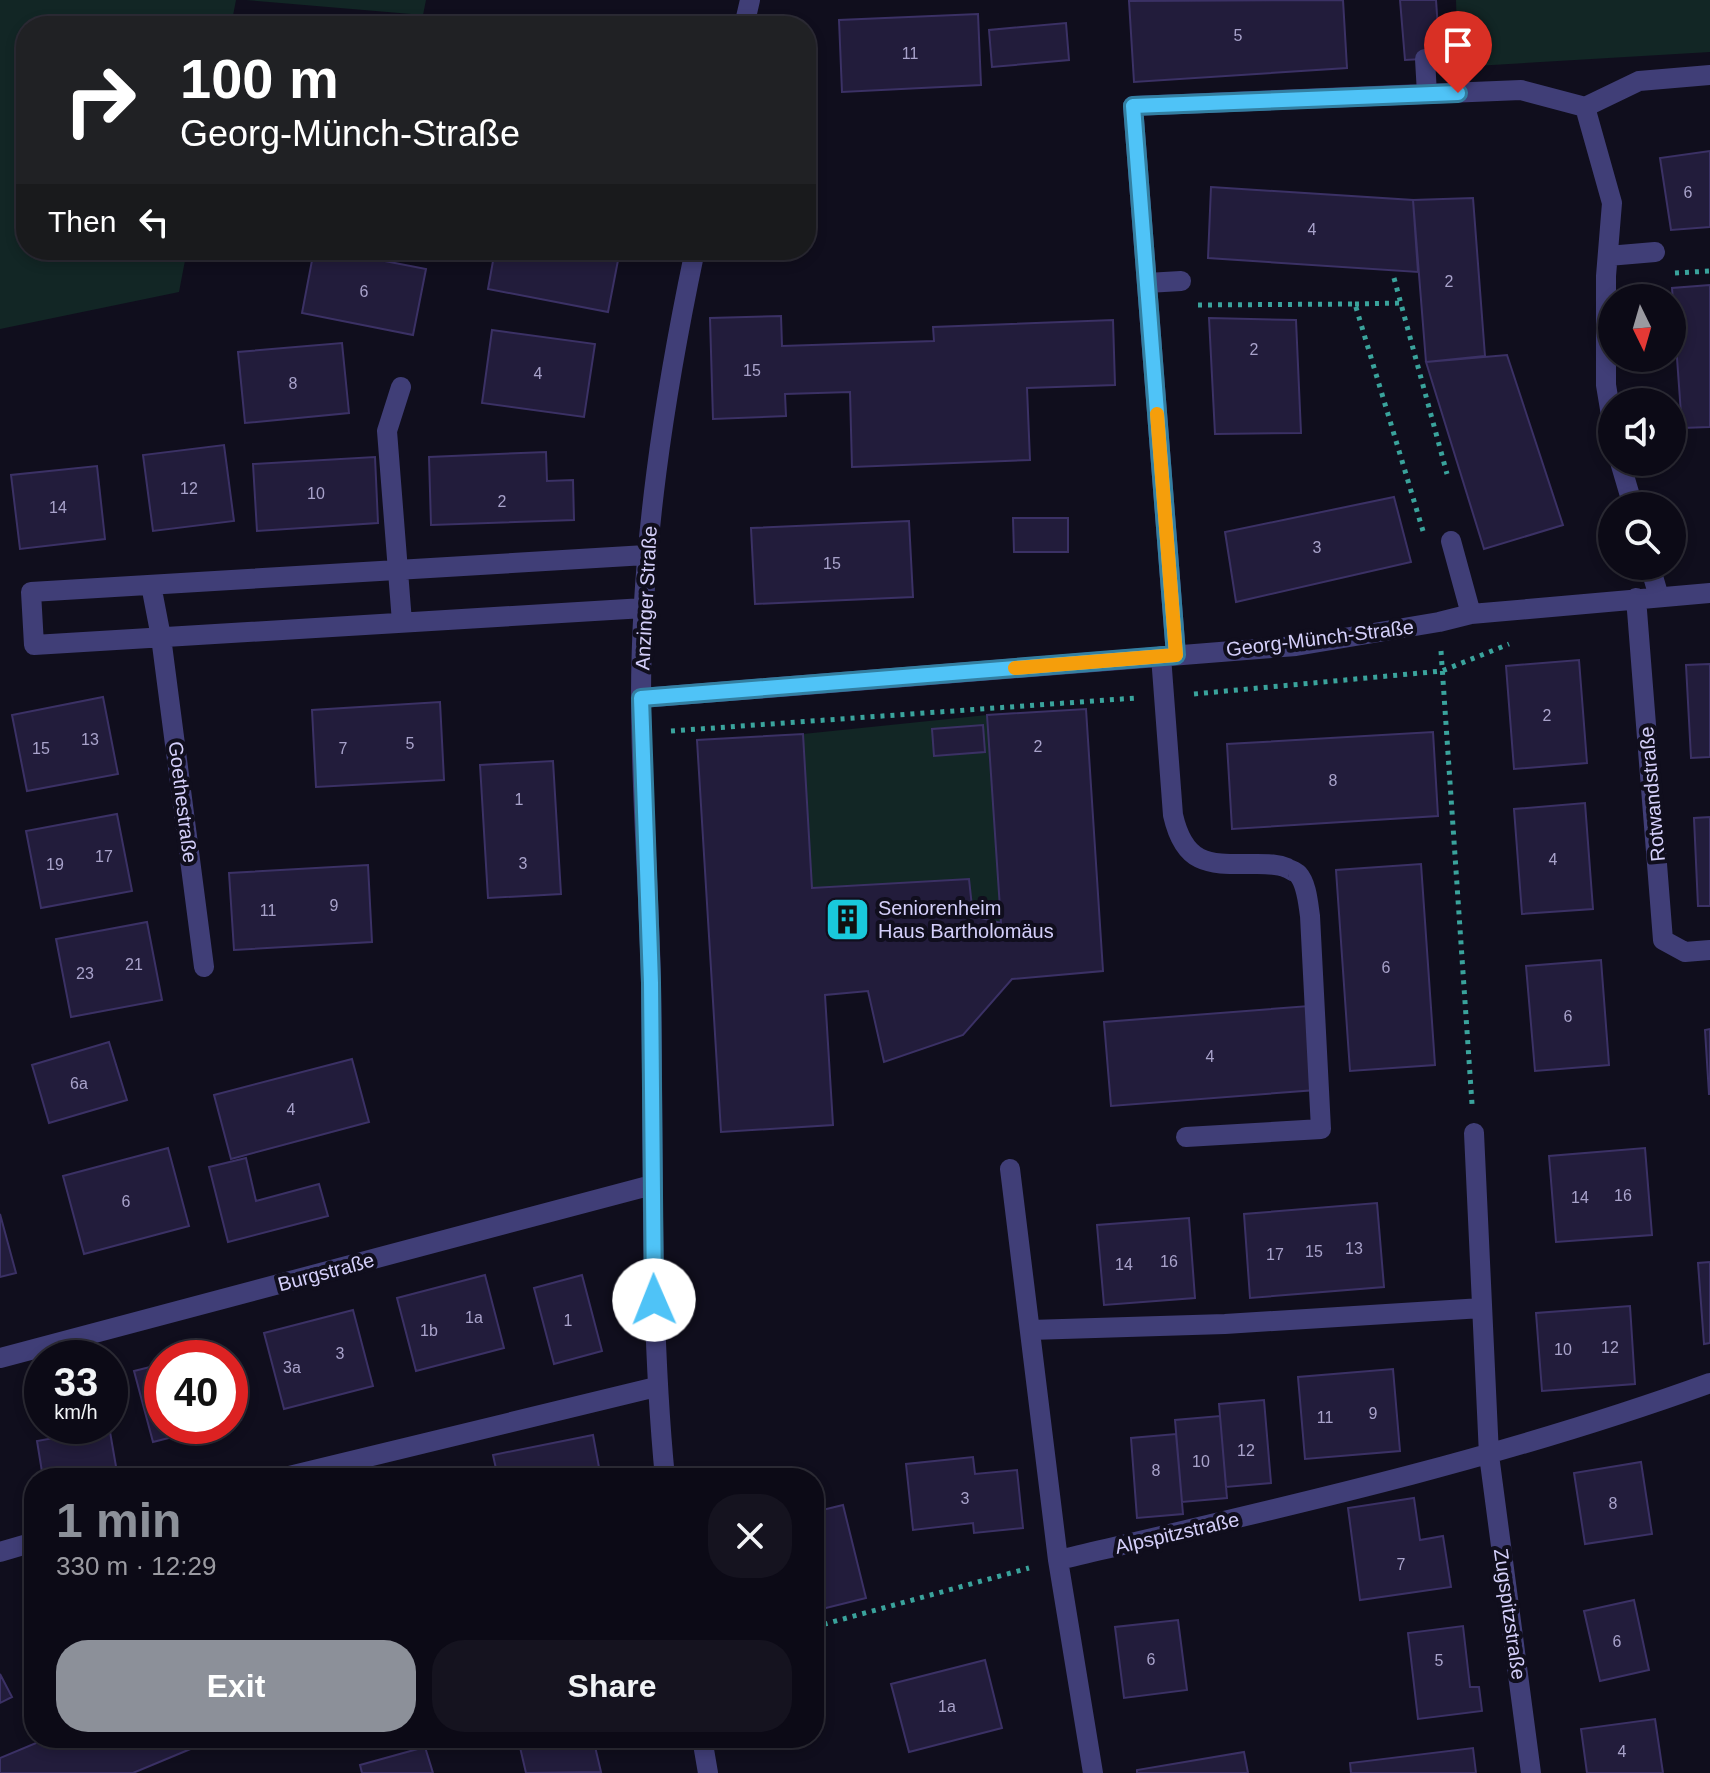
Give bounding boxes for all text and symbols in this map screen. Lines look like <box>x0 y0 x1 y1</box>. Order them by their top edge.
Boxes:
pin <box>1424 11 1492 93</box>
icon: arrive <box>1436 23 1480 67</box>
house number: 5 <box>1234 27 1243 44</box>
house number: 11 <box>902 45 918 62</box>
text: 100 m <box>180 47 339 110</box>
icon: right <box>48 48 152 152</box>
text: Georg-Münch-Straße <box>180 113 520 154</box>
house number: 6 <box>1684 184 1693 201</box>
icon: left <box>132 200 176 244</box>
text: Then <box>48 205 116 238</box>
house number: 4 <box>1308 221 1317 238</box>
house number: 2 <box>1445 273 1454 290</box>
house number: 6 <box>360 283 369 300</box>
north arrow <box>1598 284 1686 372</box>
map controls <box>1598 284 1686 580</box>
house number: 2 <box>1250 341 1259 358</box>
house number: 15 <box>743 362 761 379</box>
house number: 4 <box>534 365 543 382</box>
house number: 8 <box>289 375 298 392</box>
button: sound <box>1598 388 1686 476</box>
house number: 12 <box>180 480 198 497</box>
house number: 10 <box>307 485 325 502</box>
button: search <box>1598 492 1686 580</box>
house number: 2 <box>498 493 507 510</box>
house number: 14 <box>49 499 67 516</box>
street label: Anzinger Straße <box>631 525 661 671</box>
house number: 3 <box>1313 539 1322 556</box>
house number: 15 <box>823 555 841 572</box>
street label: Georg-Münch-Straße <box>1225 616 1415 660</box>
house number: 2 <box>1543 707 1552 724</box>
street label: Rotwandstraße <box>1635 725 1669 863</box>
house number: 13 <box>81 731 99 748</box>
house number: 5 <box>406 735 415 752</box>
house number: 2 <box>1034 738 1043 755</box>
house number: 15 <box>32 740 50 757</box>
street label: Goethestraße <box>165 740 201 864</box>
house number: 7 <box>339 740 348 757</box>
house number: 8 <box>1329 772 1338 789</box>
house number: 1 <box>515 791 524 808</box>
house number: 17 <box>95 848 113 865</box>
house number: 4 <box>1549 851 1558 868</box>
house number: 3 <box>519 855 528 872</box>
house number: 19 <box>46 856 64 873</box>
building icon: Seniorenheim Haus Bartholomäus <box>823 895 871 943</box>
house number: 9 <box>330 897 339 914</box>
place label: Seniorenheim Haus Bartholomäus <box>878 897 1054 942</box>
house number: 11 <box>260 902 276 919</box>
house number: 21 <box>125 956 143 973</box>
house number: 6 <box>1382 959 1391 976</box>
house number: 23 <box>76 965 94 982</box>
house number: 6 <box>1564 1008 1573 1025</box>
house number: 4 <box>1206 1048 1215 1065</box>
house number: 6a <box>70 1075 88 1092</box>
house number: 4 <box>287 1101 296 1118</box>
house number: 16 <box>1614 1187 1632 1204</box>
house number: 14 <box>1571 1189 1589 1206</box>
house number: 6 <box>122 1193 131 1210</box>
house number: 13 <box>1345 1240 1363 1257</box>
house number: 15 <box>1305 1243 1323 1260</box>
house number: 17 <box>1266 1246 1284 1263</box>
street label: Burgstraße <box>275 1249 377 1295</box>
house number: 16 <box>1160 1253 1178 1270</box>
house number: 14 <box>1115 1256 1133 1273</box>
position arrow <box>612 1258 696 1342</box>
house number: 1a <box>465 1309 483 1326</box>
house number: 1 <box>564 1312 573 1329</box>
house number: 1b <box>420 1322 438 1339</box>
house number: 12 <box>1601 1339 1619 1356</box>
speed limit sign: 40 <box>144 1340 248 1444</box>
house number: 10 <box>1554 1341 1572 1358</box>
house number: 3 <box>336 1345 345 1362</box>
house number: 3a <box>283 1359 301 1376</box>
text: 33 <box>54 1360 98 1404</box>
text: km/h <box>54 1401 98 1423</box>
house number: 9 <box>1369 1405 1378 1422</box>
house number: 11 <box>1317 1409 1333 1426</box>
house number: 12 <box>1237 1442 1255 1459</box>
house number: 10 <box>1192 1453 1210 1470</box>
house number: 8 <box>1152 1462 1161 1479</box>
house number: 3 <box>961 1490 970 1507</box>
text: 1 min <box>56 1494 181 1547</box>
button: close <box>708 1494 792 1578</box>
house number: 8 <box>1609 1495 1618 1512</box>
street label: Alpspitzstraße <box>1113 1508 1241 1558</box>
street label: Zugspitzstraße <box>1490 1547 1530 1681</box>
text: 330 m · 12:29 <box>56 1551 216 1581</box>
house number: 7 <box>1397 1556 1406 1573</box>
house number: 6 <box>1613 1633 1622 1650</box>
button: Exit <box>56 1640 416 1732</box>
button: Share <box>432 1640 792 1732</box>
house number: 6 <box>1147 1651 1156 1668</box>
house number: 5 <box>1435 1652 1444 1669</box>
house number: 1a <box>938 1698 956 1715</box>
house number: 4 <box>1618 1743 1627 1760</box>

